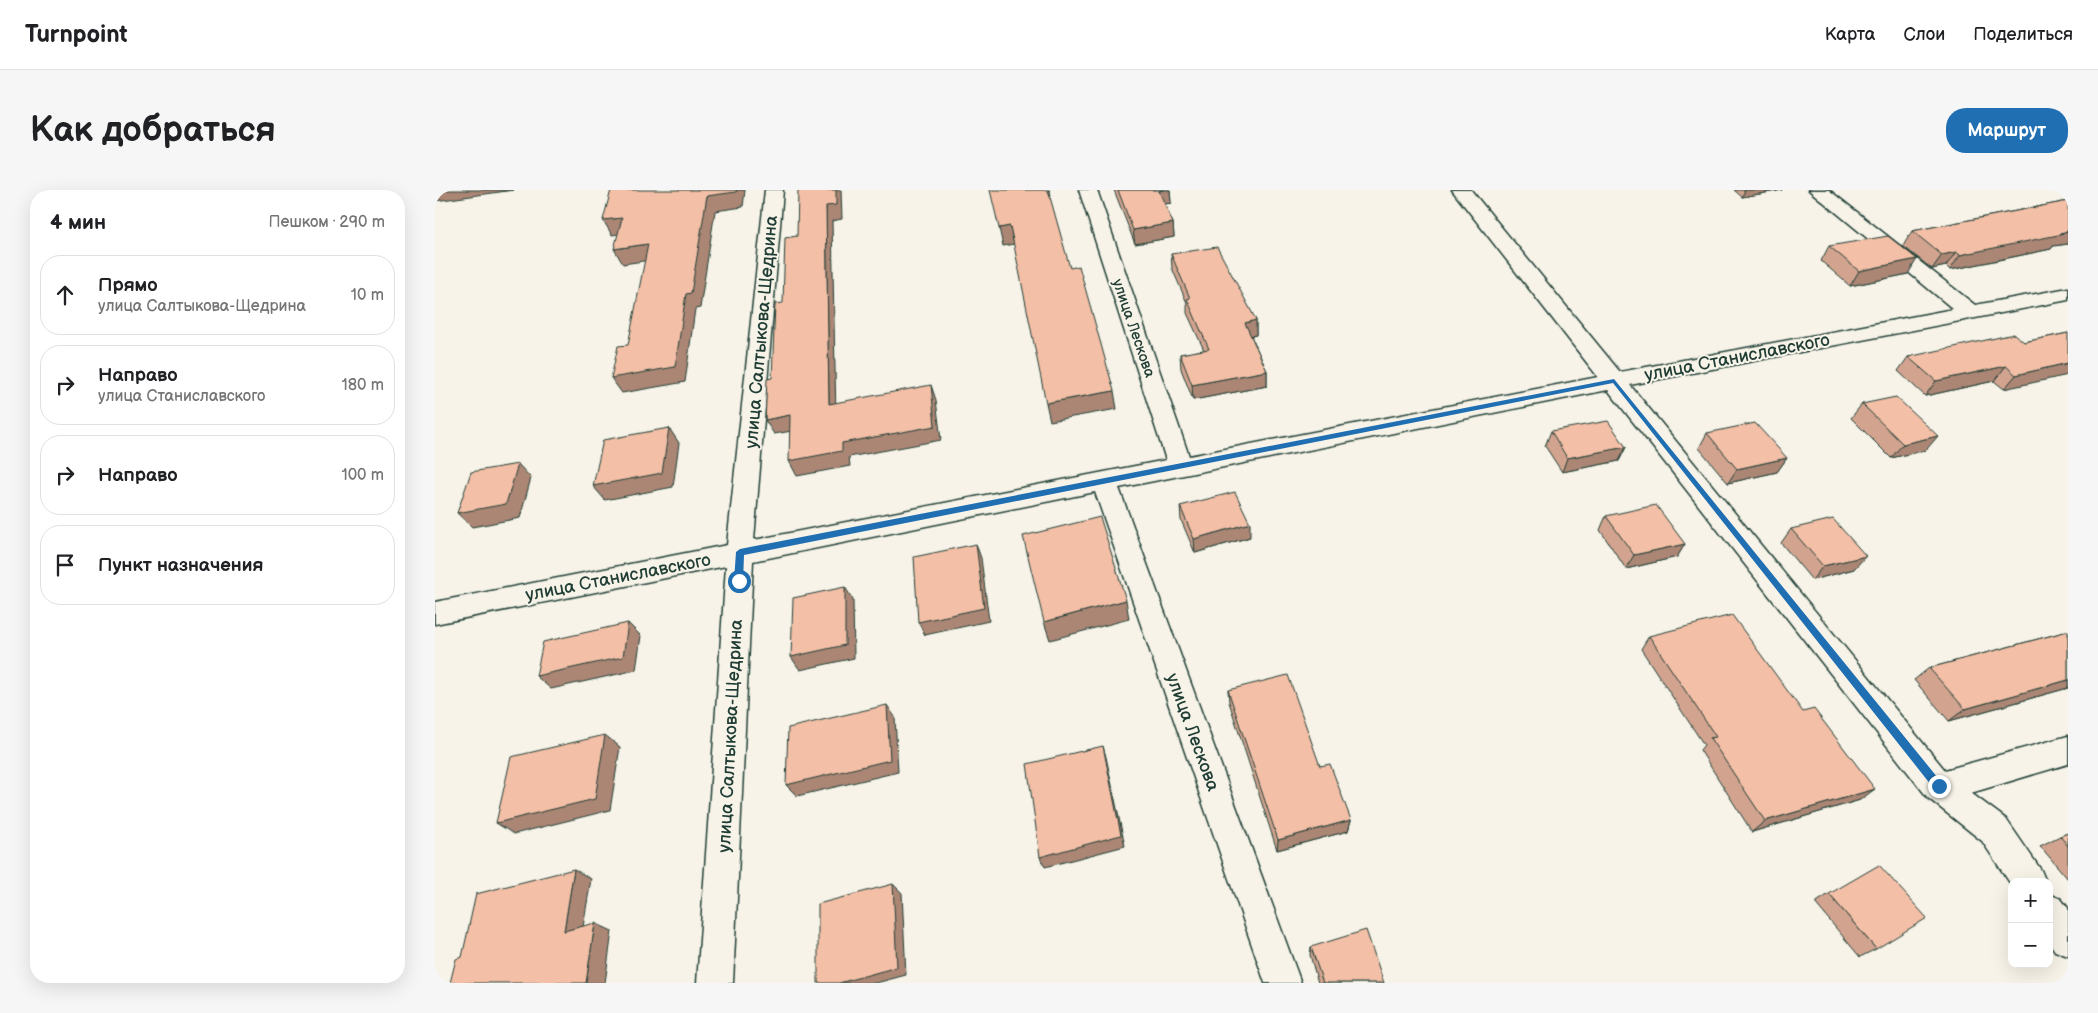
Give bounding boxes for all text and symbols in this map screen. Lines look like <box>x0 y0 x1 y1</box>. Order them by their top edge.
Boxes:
text: Turnpoint <box>25 20 128 49</box>
text: Карта <box>1825 24 1875 45</box>
text: Слои <box>1903 24 1945 45</box>
text: Поделиться <box>1973 24 2073 45</box>
button: Маршрут <box>1946 108 2068 153</box>
text: Как добраться <box>30 109 276 152</box>
text: 4 мин <box>50 210 106 235</box>
text: Пешком · 290 m <box>269 213 385 232</box>
street label: улица Салтыкова-Щедрина <box>741 214 782 449</box>
text: Прямо <box>98 274 158 297</box>
street label: улица Лескова <box>1108 276 1159 380</box>
icon: ahead <box>51 281 79 309</box>
text: 10 m <box>351 286 384 305</box>
text: улица Салтыкова-Щедрина <box>98 297 306 316</box>
street label: улица Станиславского <box>1643 329 1832 386</box>
text: Направо <box>98 364 178 387</box>
icon: right <box>51 371 79 399</box>
text: 180 m <box>342 376 384 395</box>
text: улица Станиславского <box>98 387 265 406</box>
icon: right <box>51 461 79 489</box>
text: Направо <box>98 464 178 487</box>
text: 100 m <box>341 466 384 485</box>
street label: улица Станиславского <box>524 549 713 606</box>
icon: arrive <box>51 551 79 579</box>
text: Пункт назначения <box>98 554 263 577</box>
route start <box>728 570 751 593</box>
street label: улица Салтыкова-Щедрина <box>714 618 747 853</box>
street label: улица Лескова <box>1162 670 1224 794</box>
route end <box>1928 775 1951 798</box>
map controls <box>2008 878 2053 968</box>
button: + <box>2008 878 2053 923</box>
button: − <box>2008 923 2053 968</box>

